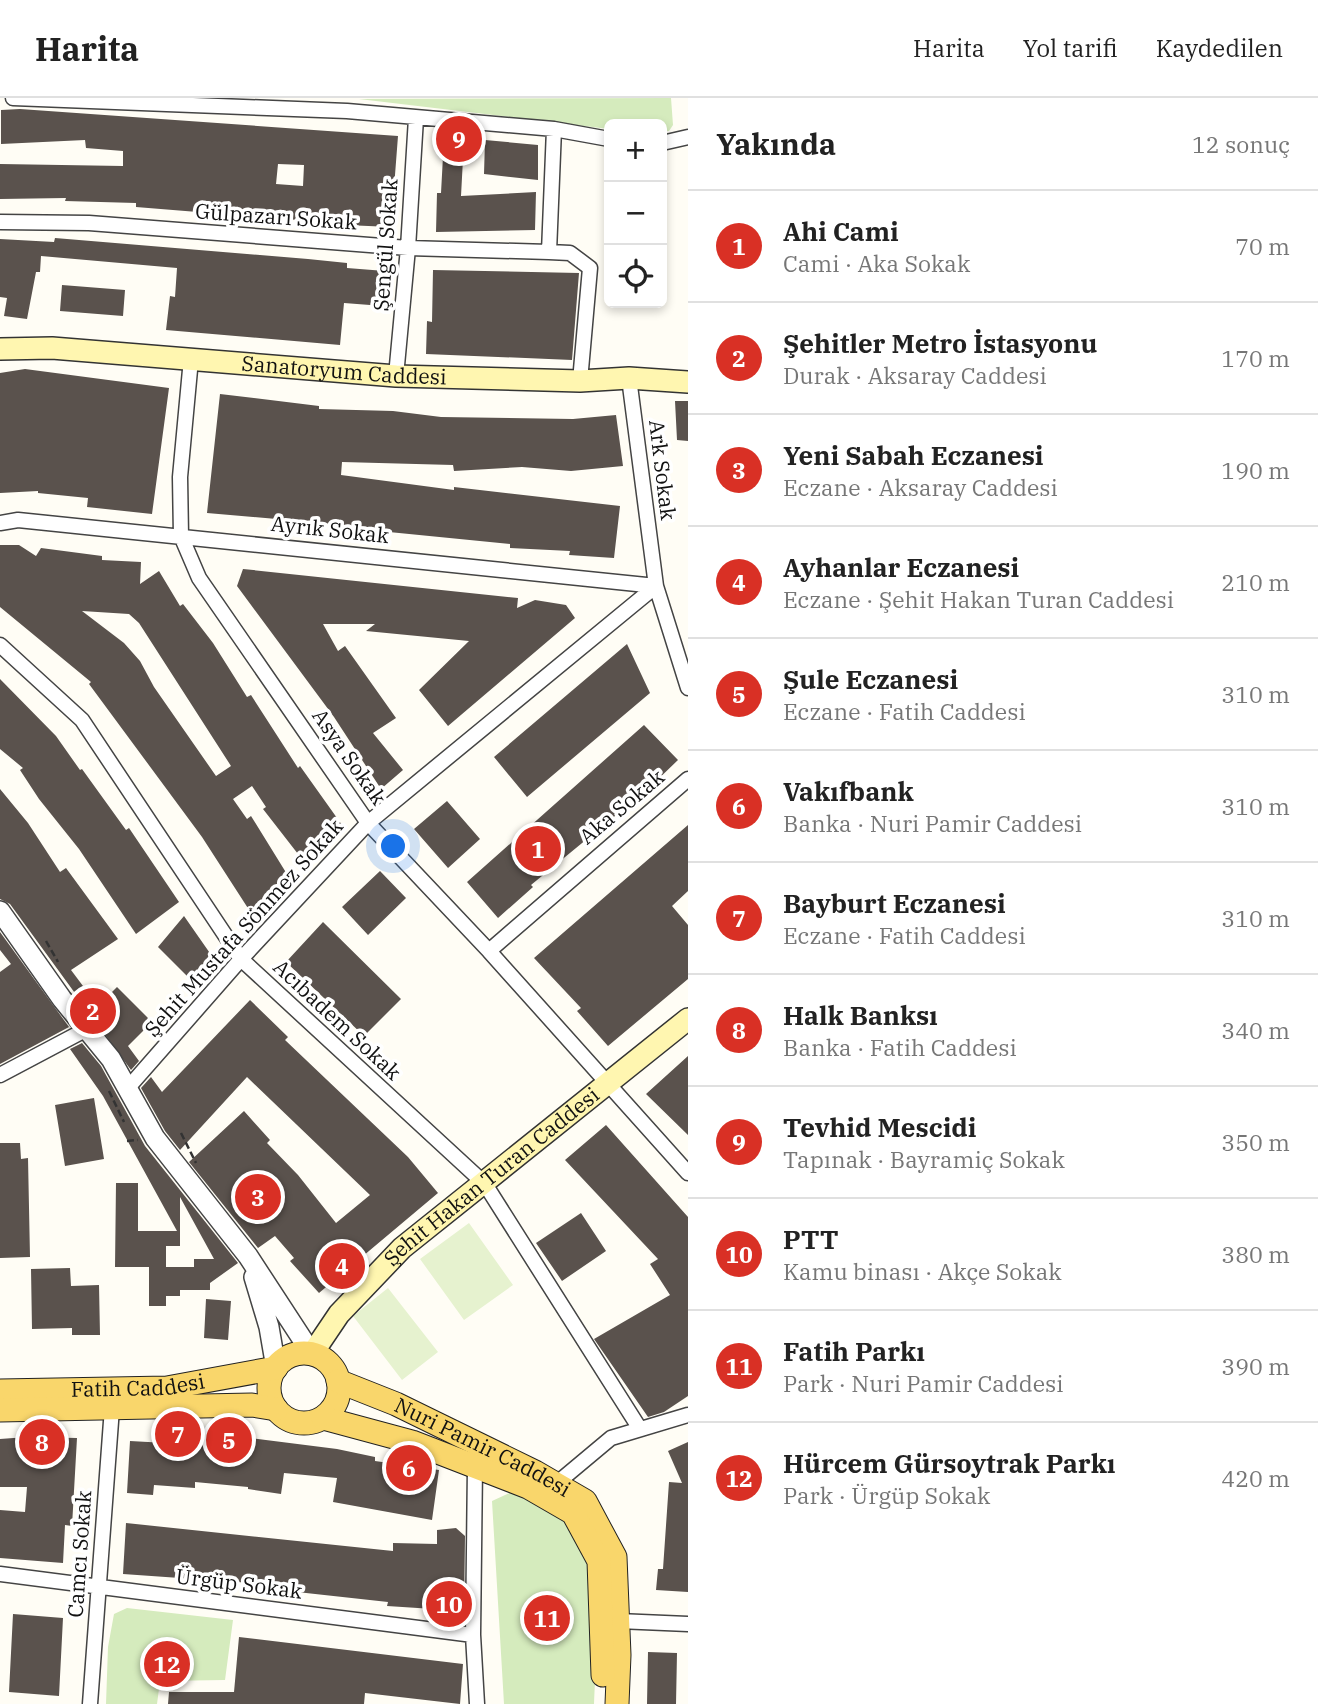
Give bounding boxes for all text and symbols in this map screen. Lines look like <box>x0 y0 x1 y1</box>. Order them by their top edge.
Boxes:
text: Harita <box>35 27 139 70</box>
text: Harita <box>913 32 985 64</box>
text: Yol tarifi <box>1023 32 1118 64</box>
text: Kaydedilen <box>1156 32 1283 64</box>
pin: 9 <box>436 113 482 165</box>
map controls <box>604 119 667 308</box>
button: + <box>604 119 667 182</box>
text: Yakında <box>716 124 836 163</box>
text: 12 sonuç <box>1192 129 1290 159</box>
street label: Şengül Sokak <box>366 177 404 312</box>
button: − <box>604 182 667 245</box>
street label: Gülpazarı Sokak <box>194 196 359 236</box>
text: Ahi Cami <box>783 214 899 248</box>
text: 1 <box>732 231 746 261</box>
text: 70 m <box>1235 231 1290 261</box>
button: locate <box>604 245 667 308</box>
text: Cami · Aka Sokak <box>783 248 970 278</box>
text: Şehitler Metro İstasyonu <box>783 326 1097 360</box>
text: 2 <box>732 343 746 373</box>
text: 170 m <box>1221 343 1290 373</box>
street label: Sanatoryum Caddesi <box>241 348 447 390</box>
text: Durak · Aksaray Caddesi <box>783 360 1047 390</box>
street label: Ark Sokak <box>643 418 683 522</box>
text: Yeni Sabah Eczanesi <box>783 438 1044 472</box>
text: 3 <box>732 455 746 485</box>
text: 190 m <box>1221 455 1290 485</box>
text: Eczane · Aksaray Caddesi <box>783 472 1058 502</box>
street label: Ayrık Sokak <box>270 509 391 549</box>
text: Ayhanlar Eczanesi <box>783 550 1019 584</box>
text: 4 <box>732 567 746 597</box>
text: 210 m <box>1221 567 1290 597</box>
text: Eczane · Şehit Hakan Turan Caddesi <box>783 584 1174 614</box>
text: Şule Eczanesi <box>783 662 958 696</box>
text: 5 <box>732 679 746 709</box>
text: 310 m <box>1221 679 1290 709</box>
text: Eczane · Fatih Caddesi <box>783 696 1026 726</box>
street label: Asya Sokak <box>306 703 394 811</box>
street label: Aka Sokak <box>573 762 670 850</box>
text: Vakıfbank <box>783 774 914 808</box>
text: 6 <box>732 791 746 821</box>
text: 310 m <box>1221 791 1290 821</box>
text: Banka · Nuri Pamir Caddesi <box>783 808 1082 838</box>
street label: Şehit Mustafa Sönmez Sokak <box>138 812 349 1042</box>
pin: 1 <box>515 823 561 875</box>
your location <box>376 829 410 863</box>
text: Bayburt Eczanesi <box>783 886 1006 920</box>
text: 7 <box>732 903 746 933</box>
text: 310 m <box>1221 903 1290 933</box>
text: Eczane · Fatih Caddesi <box>783 920 1026 950</box>
street label: Acıbadem Sokak <box>268 953 408 1086</box>
pin: 2 <box>70 985 116 1037</box>
text: Halk Banksı <box>783 998 938 1032</box>
text: 8 <box>732 1015 746 1045</box>
text: 340 m <box>1221 1015 1290 1045</box>
text: Banka · Fatih Caddesi <box>783 1032 1017 1062</box>
street label: Şehit Hakan Turan Caddesi <box>377 1080 605 1272</box>
text: Tevhid Mescidi <box>783 1110 977 1144</box>
text: 9 <box>732 1127 746 1157</box>
text: 350 m <box>1221 1127 1290 1157</box>
text: Tapınak · Bayramiç Sokak <box>783 1144 1065 1174</box>
pin: 3 <box>235 1171 281 1223</box>
text: PTT <box>783 1222 838 1256</box>
text: 10 <box>725 1239 753 1269</box>
text: 380 m <box>1221 1239 1290 1269</box>
pin: 4 <box>319 1240 365 1292</box>
text: Kamu binası · Akçe Sokak <box>783 1256 1062 1286</box>
text: Fatih Parkı <box>783 1334 925 1368</box>
text: 11 <box>725 1351 753 1381</box>
text: 390 m <box>1221 1351 1290 1381</box>
street label: Fatih Caddesi <box>71 1366 207 1403</box>
text: Park · Nuri Pamir Caddesi <box>783 1368 1064 1398</box>
street label: Nuri Pamir Caddesi <box>390 1390 576 1503</box>
pin: 7 <box>155 1408 201 1460</box>
pin: 5 <box>206 1414 252 1466</box>
pin: 8 <box>19 1416 65 1468</box>
pin: 6 <box>386 1442 432 1494</box>
text: Hürcem Gürsoytrak Parkı <box>783 1446 1116 1480</box>
text: 12 <box>725 1463 753 1493</box>
text: 420 m <box>1221 1463 1290 1493</box>
text: Park · Ürgüp Sokak <box>783 1480 991 1510</box>
street label: Camcı Sokak <box>61 1489 97 1618</box>
street label: Ürgüp Sokak <box>174 1561 305 1605</box>
pin: 10 <box>426 1578 472 1630</box>
pin: 11 <box>524 1592 570 1644</box>
pin: 12 <box>144 1638 190 1690</box>

